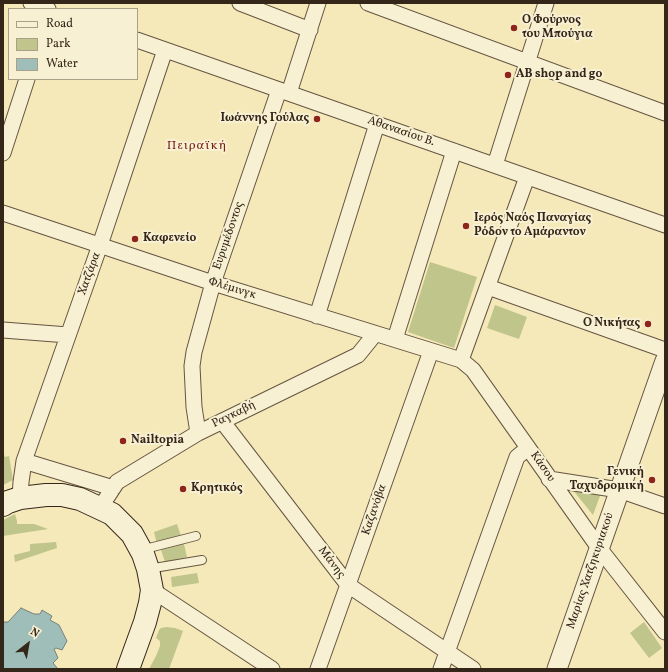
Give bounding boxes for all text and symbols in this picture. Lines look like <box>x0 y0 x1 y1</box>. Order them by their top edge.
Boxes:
legend <box>8 8 138 80</box>
place label: Ο Φούρνος του Μπούγια <box>522 14 593 42</box>
text: Road <box>46 16 73 32</box>
marker: Ο Φούρνος του Μπούγια <box>509 23 519 33</box>
text: Park <box>46 36 71 52</box>
text: Water <box>46 56 78 72</box>
place label: AB shop and go <box>516 68 602 82</box>
marker: AB shop and go <box>503 70 513 80</box>
place label: Ιωάννης Γούλας <box>221 112 309 126</box>
marker: Ιωάννης Γούλας <box>312 114 322 124</box>
street label: Αθανασίου Β. <box>365 114 437 150</box>
district label: Πειραϊκή <box>167 139 227 155</box>
street label: Ευρυμέδοντος <box>211 200 247 272</box>
place label: Ιερός Ναός Παναγίας Ρόδον το Αμάραντον <box>474 212 591 240</box>
marker: Ιερός Ναός Παναγίας Ρόδον το Αμάραντον <box>461 221 471 231</box>
place label: Καφενείο <box>143 232 196 246</box>
marker: Καφενείο <box>130 234 140 244</box>
street label: Χατζάρα <box>76 251 104 297</box>
street label: Φλέμινγκ <box>206 275 258 303</box>
place label: Ο Νικήτας <box>583 317 640 331</box>
marker: Ο Νικήτας <box>643 319 653 329</box>
street label: Ραγκαβή <box>210 398 258 432</box>
place label: Nailtopia <box>131 434 184 448</box>
marker: Nailtopia <box>118 436 128 446</box>
street label: Κάσου <box>526 449 558 485</box>
place label: Γενική Ταχυδρομική <box>570 466 644 494</box>
marker: Γενική Ταχυδρομική <box>647 475 657 485</box>
place label: Κρητικός <box>191 482 242 496</box>
street label: Καζανόβα <box>360 483 390 537</box>
marker: Κρητικός <box>178 484 188 494</box>
street label: Μαρίας Χατζηκυριακού <box>564 511 618 631</box>
street label: Μάνης <box>314 544 348 582</box>
north arrow <box>8 624 48 664</box>
text: N <box>27 625 42 642</box>

